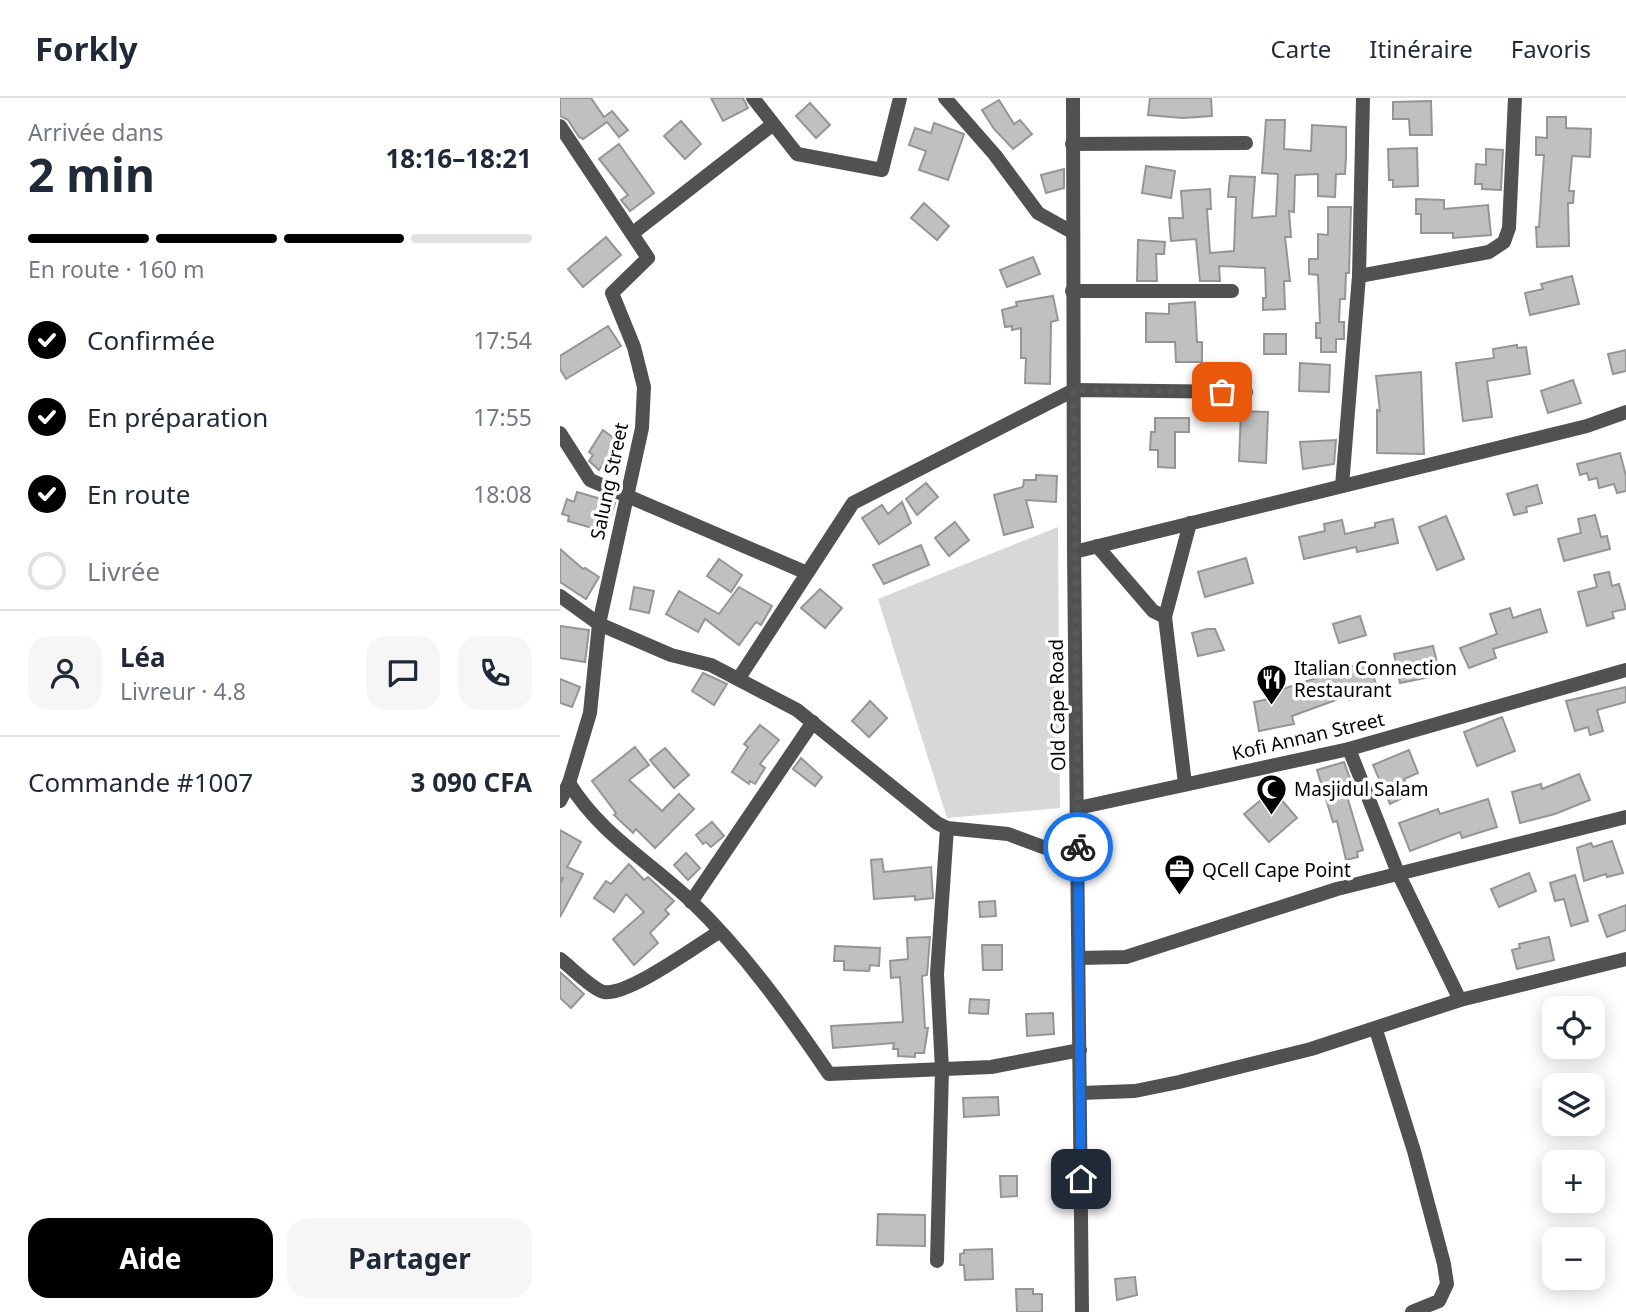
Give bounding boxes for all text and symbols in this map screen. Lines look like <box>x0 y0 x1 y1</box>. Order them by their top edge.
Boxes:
text: Forkly <box>35 26 138 71</box>
text: Carte <box>1271 32 1331 65</box>
text: Itinéraire <box>1369 32 1473 65</box>
text: Favoris <box>1511 32 1591 65</box>
text: Arrivée dans <box>28 116 164 148</box>
text: 18:16–18:21 <box>385 140 532 176</box>
text: 2 min <box>28 143 155 205</box>
text: En route · 160 m <box>28 253 205 285</box>
icon: check <box>28 321 66 359</box>
text: Confirmée <box>87 322 215 358</box>
text: 17:54 <box>473 324 532 356</box>
pin <box>1192 362 1252 422</box>
icon: bag <box>1203 373 1241 411</box>
icon: check <box>28 398 66 436</box>
text: En préparation <box>87 399 268 435</box>
text: 17:55 <box>473 401 532 433</box>
street label: Salung Street <box>584 420 634 542</box>
icon: check <box>28 475 66 513</box>
text: En route <box>87 476 190 512</box>
text: 18:08 <box>473 478 532 510</box>
text: Livrée <box>87 553 160 589</box>
button: person <box>28 636 102 710</box>
button: chat <box>366 636 440 710</box>
button: phone <box>458 636 532 710</box>
text: Léa <box>120 639 166 675</box>
street label: Old Cape Road <box>1043 639 1071 771</box>
place label: Italian Connection Restaurant <box>1294 655 1457 703</box>
restaurant icon: Italian Connection Restaurant <box>1254 662 1288 706</box>
text: Livreur · 4.8 <box>120 675 246 707</box>
street label: Kofi Annan Street <box>1229 706 1387 766</box>
text: Commande #1007 <box>28 764 253 800</box>
text: 3 090 CFA <box>411 764 532 800</box>
mosque icon: Masjidul Salam <box>1254 772 1288 816</box>
place label: Masjidul Salam <box>1294 776 1428 802</box>
courier <box>1043 812 1113 882</box>
icon: bike <box>1059 828 1097 866</box>
office icon: QCell Cape Point <box>1162 853 1196 897</box>
place label: QCell Cape Point <box>1202 857 1351 883</box>
map controls <box>1542 996 1605 1290</box>
button: locate <box>1542 996 1605 1059</box>
button: layers <box>1542 1073 1605 1136</box>
pin <box>1051 1149 1111 1209</box>
button: + <box>1542 1150 1605 1213</box>
icon: home <box>1062 1160 1100 1198</box>
button: Aide <box>28 1218 273 1298</box>
button: Partager <box>287 1218 532 1298</box>
button: − <box>1542 1227 1605 1290</box>

